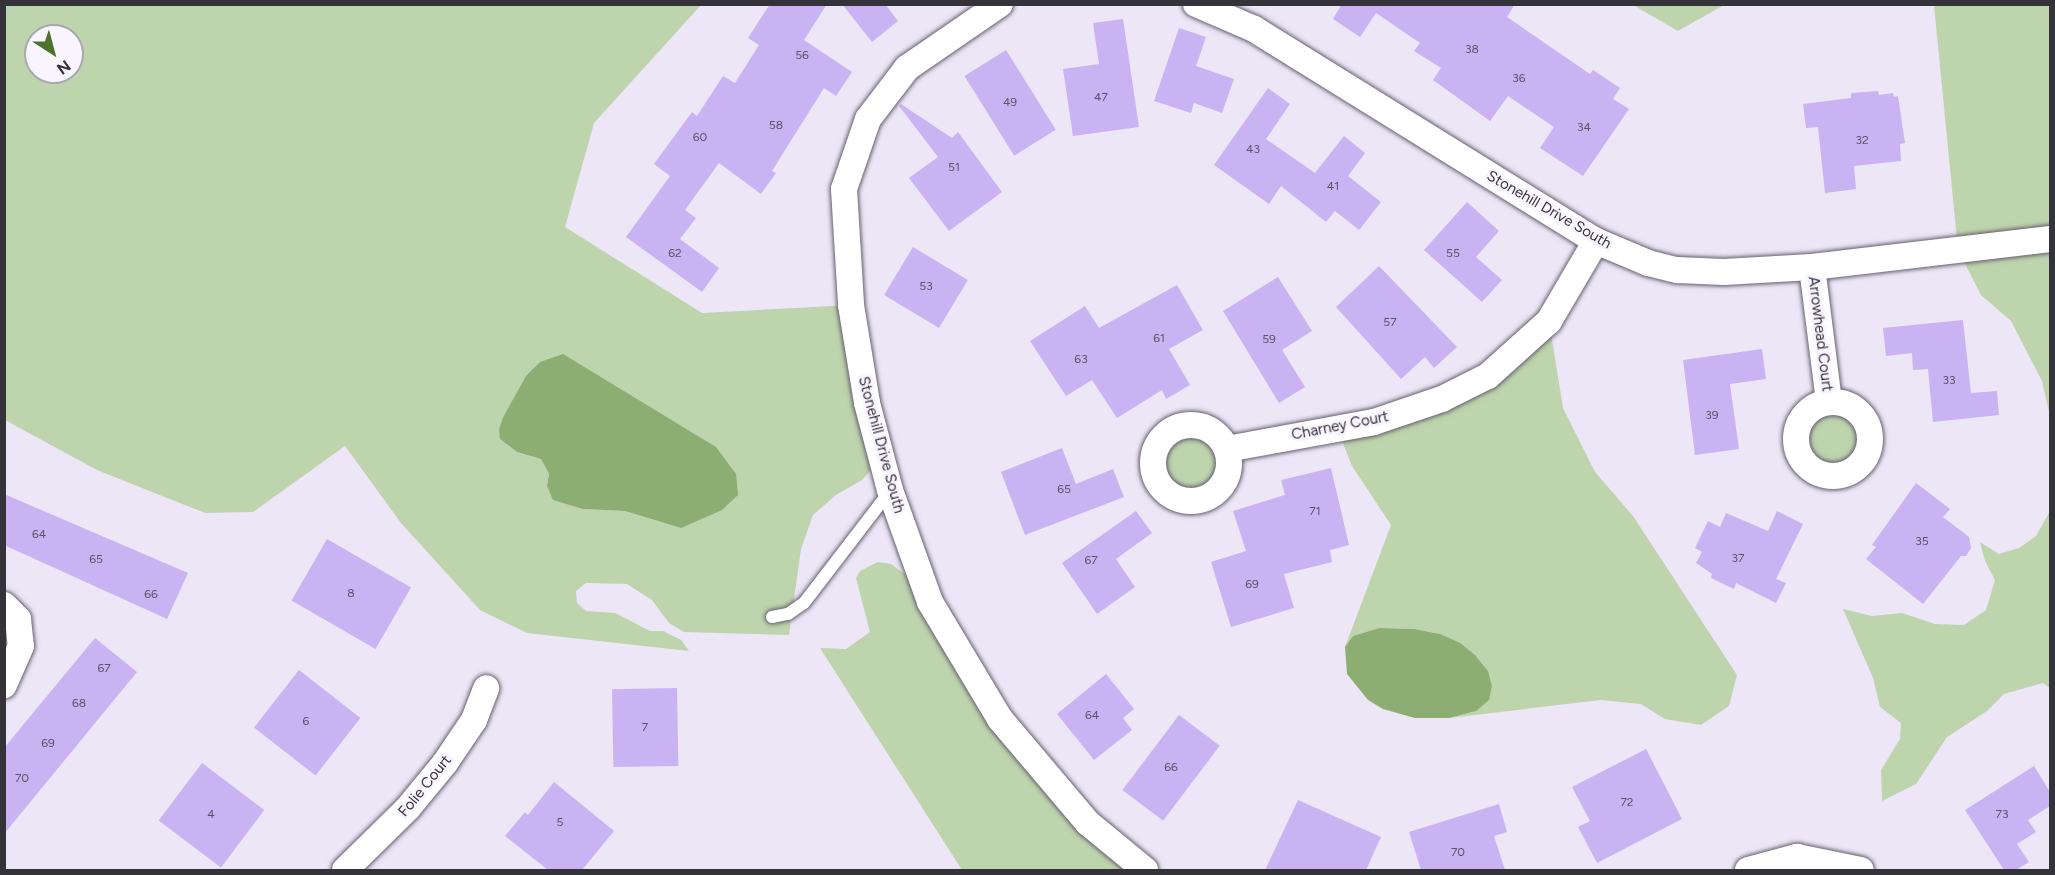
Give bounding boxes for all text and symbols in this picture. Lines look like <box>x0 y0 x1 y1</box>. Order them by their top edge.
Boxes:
north arrow <box>24 24 84 84</box>
house number: 38 <box>1465 43 1479 57</box>
house number: 56 <box>795 49 809 63</box>
text: N <box>53 56 74 79</box>
house number: 36 <box>1512 72 1526 86</box>
house number: 47 <box>1094 91 1108 105</box>
house number: 49 <box>1003 96 1017 110</box>
house number: 58 <box>769 119 783 133</box>
house number: 34 <box>1577 121 1591 135</box>
house number: 60 <box>693 131 707 145</box>
house number: 32 <box>1855 134 1869 148</box>
house number: 43 <box>1246 143 1260 157</box>
house number: 51 <box>948 161 960 175</box>
street label: Stonehill Drive South <box>1483 167 1615 253</box>
house number: 41 <box>1327 180 1339 194</box>
house number: 62 <box>668 247 682 261</box>
house number: 55 <box>1446 247 1460 261</box>
street label: Arrowhead Court <box>1804 275 1836 393</box>
house number: 53 <box>919 280 933 294</box>
house number: 57 <box>1383 316 1397 330</box>
house number: 61 <box>1153 332 1165 346</box>
house number: 59 <box>1262 333 1276 347</box>
house number: 63 <box>1074 353 1088 367</box>
house number: 33 <box>1942 374 1956 388</box>
street label: Stonehill Drive South <box>854 375 908 515</box>
street label: Charney Court <box>1290 408 1390 444</box>
house number: 39 <box>1705 409 1719 423</box>
house number: 65 <box>1057 483 1071 497</box>
house number: 71 <box>1309 505 1321 519</box>
house number: 64 <box>32 528 46 542</box>
house number: 35 <box>1915 535 1929 549</box>
house number: 37 <box>1732 552 1744 566</box>
house number: 65 <box>89 553 103 567</box>
house number: 67 <box>1084 554 1098 568</box>
house number: 69 <box>1245 578 1259 592</box>
house number: 8 <box>347 587 355 601</box>
house number: 66 <box>144 588 158 602</box>
house number: 67 <box>97 662 111 676</box>
house number: 68 <box>72 697 86 711</box>
house number: 64 <box>1085 709 1099 723</box>
house number: 6 <box>303 715 309 729</box>
house number: 7 <box>642 721 648 735</box>
house number: 69 <box>41 737 55 751</box>
street label: Folie Court <box>395 752 455 820</box>
house number: 66 <box>1164 761 1178 775</box>
house number: 70 <box>15 772 29 786</box>
house number: 72 <box>1620 796 1634 810</box>
house number: 4 <box>207 808 215 822</box>
house number: 73 <box>1996 808 2008 822</box>
house number: 5 <box>557 816 563 830</box>
house number: 70 <box>1451 846 1465 860</box>

